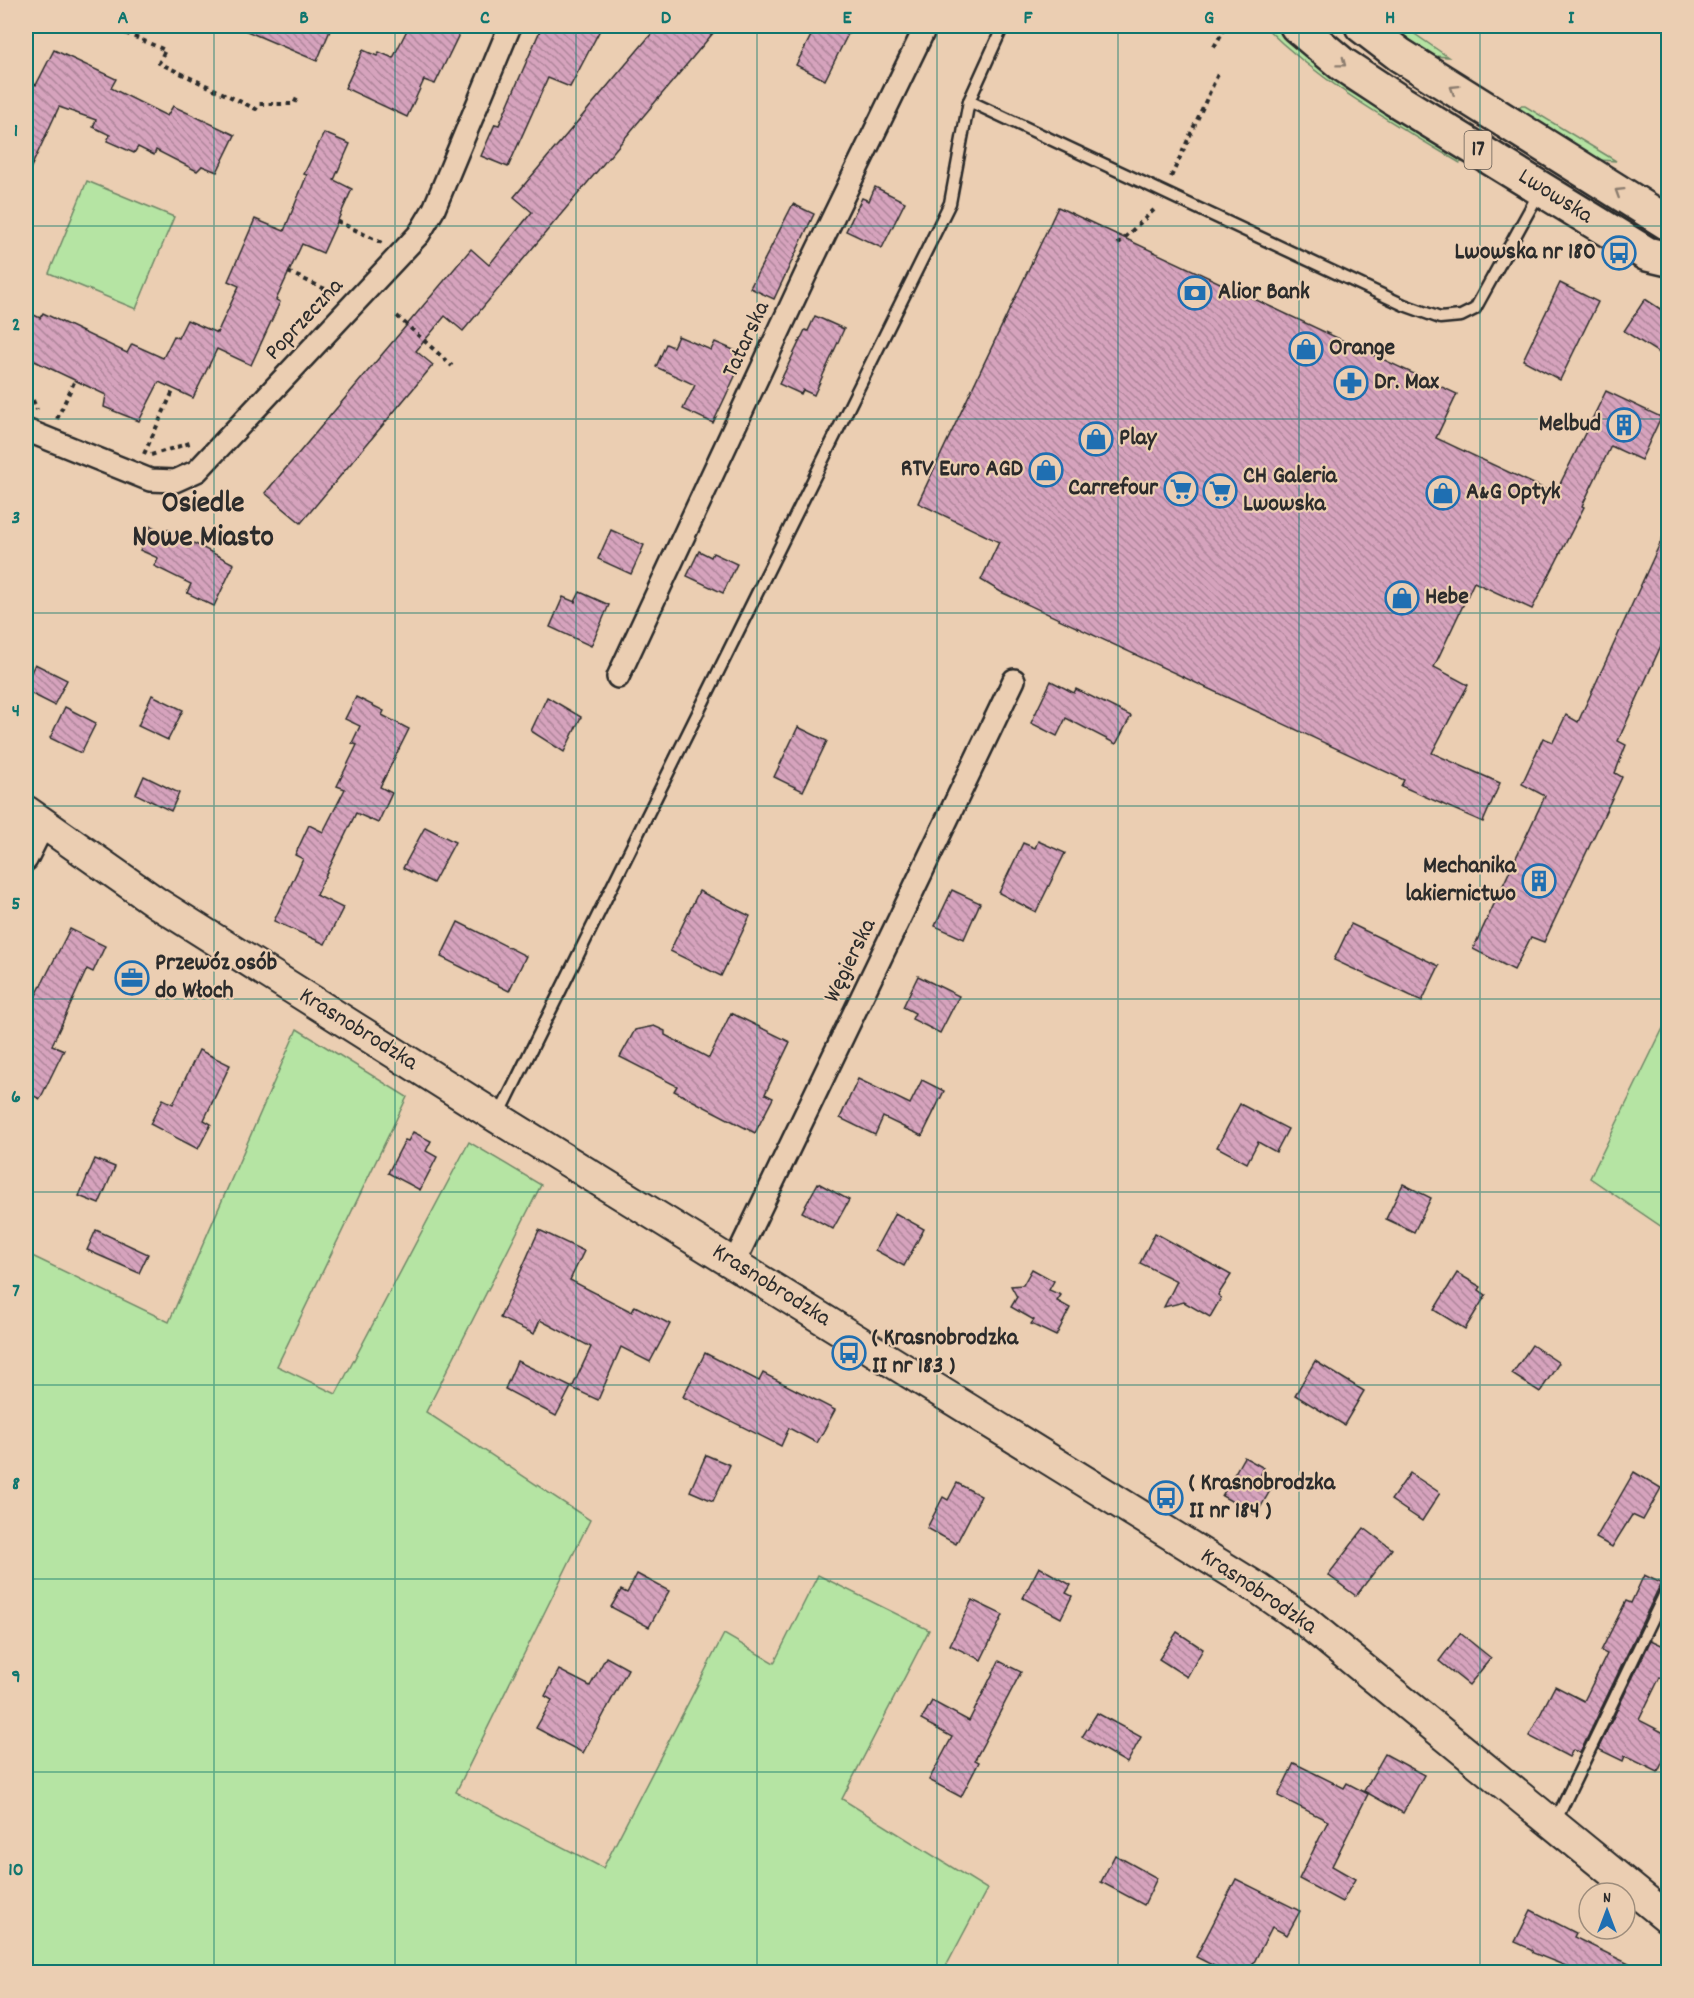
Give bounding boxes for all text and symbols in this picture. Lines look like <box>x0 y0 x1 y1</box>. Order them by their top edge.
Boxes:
text: A <box>118 5 129 33</box>
text: B <box>299 5 309 33</box>
text: C <box>480 5 490 33</box>
text: D <box>661 5 672 33</box>
text: E <box>842 5 852 33</box>
text: F <box>1024 5 1034 33</box>
text: G <box>1204 5 1214 33</box>
text: H <box>1385 5 1395 33</box>
text: I <box>1568 5 1575 33</box>
one-way arrow <box>1335 56 1346 67</box>
one-way arrow <box>1449 86 1460 97</box>
text: 1 <box>14 118 18 146</box>
road number: 17 <box>1464 131 1492 169</box>
street label: Lwowska <box>1511 161 1600 234</box>
one-way arrow <box>1615 188 1625 200</box>
bus stop icon: Lwowska nr 180 <box>1601 235 1637 271</box>
place label: Lwowska nr 180 <box>1454 236 1596 270</box>
street label: Poprzeczna <box>258 270 353 369</box>
bank icon: Alior Bank <box>1177 275 1213 311</box>
place label: Alior Bank <box>1218 276 1310 310</box>
street label: Tatarska <box>714 295 780 384</box>
text: 2 <box>12 312 20 340</box>
shop icon: Orange <box>1288 331 1324 367</box>
place label: Orange <box>1329 332 1396 366</box>
pharmacy icon: Dr. Max <box>1333 365 1369 401</box>
place label: Dr. Max <box>1374 366 1439 400</box>
building icon: Melbud <box>1606 407 1642 443</box>
place label: Melbud <box>1539 408 1601 442</box>
shop icon: Play <box>1078 421 1114 457</box>
place label: Play <box>1119 422 1158 456</box>
shop icon: RTV Euro AGD <box>1028 452 1064 488</box>
place label: RTV Euro AGD <box>901 453 1024 487</box>
place label: CH Galeria Lwowska <box>1243 460 1338 522</box>
supermarket icon: Carrefour <box>1163 471 1199 507</box>
place label: Carrefour <box>1068 472 1159 506</box>
supermarket icon: CH Galeria Lwowska <box>1202 473 1238 509</box>
shop icon: A&G Optyk <box>1425 475 1461 511</box>
place label: A&G Optyk <box>1466 476 1561 510</box>
district label: Osiedle Nowe Miasto <box>132 484 274 561</box>
text: 3 <box>12 505 20 533</box>
shop icon: Hebe <box>1384 580 1420 616</box>
place label: Hebe <box>1425 581 1469 615</box>
text: 4 <box>12 698 20 726</box>
place label: Mechanika lakiernictwo <box>1405 850 1517 912</box>
building icon: Mechanika lakiernictwo <box>1521 863 1557 899</box>
text: 5 <box>11 891 21 919</box>
street label: Węgierska <box>816 912 886 1009</box>
place label: Przewóz osób do Włoch <box>155 947 277 1009</box>
office icon: Przewóz osób do Włoch <box>114 960 150 996</box>
street label: Krasnobrodzka <box>292 980 425 1080</box>
text: 6 <box>11 1084 21 1112</box>
street label: Krasnobrodzka <box>705 1236 838 1336</box>
text: 7 <box>12 1278 20 1306</box>
place label: ( Krasnobrodzka II nr 183 ) <box>872 1322 1019 1384</box>
bus stop icon: ( Krasnobrodzka II nr 183 ) <box>831 1335 867 1371</box>
place label: ( Krasnobrodzka II nr 184 ) <box>1189 1467 1336 1529</box>
text: 8 <box>12 1471 20 1499</box>
bus stop icon: ( Krasnobrodzka II nr 184 ) <box>1148 1480 1184 1516</box>
street label: Krasnobrodzka <box>1193 1540 1324 1644</box>
text: 9 <box>11 1664 21 1692</box>
text: 10 <box>8 1857 24 1885</box>
north arrow <box>1577 1881 1637 1941</box>
text: N <box>1603 1887 1611 1910</box>

